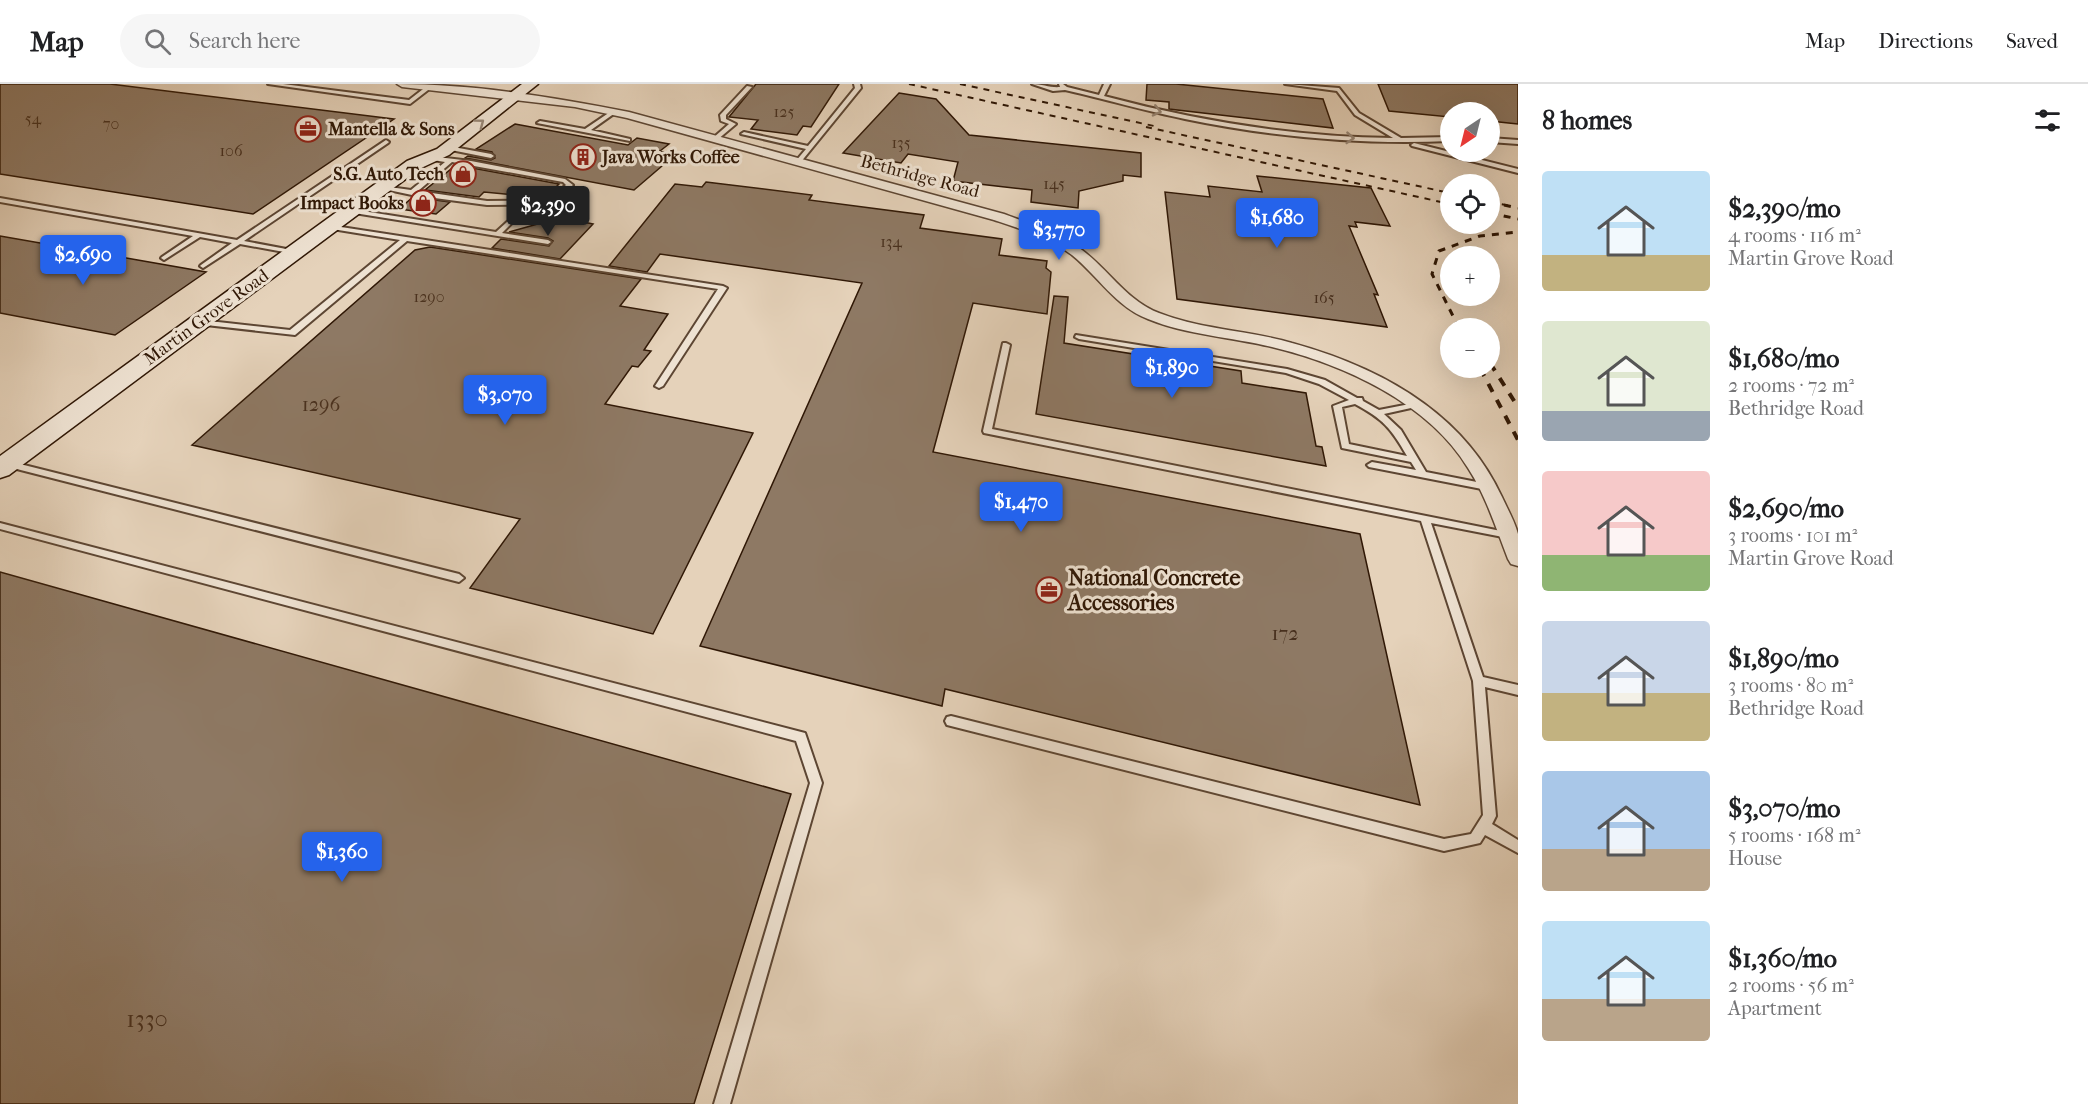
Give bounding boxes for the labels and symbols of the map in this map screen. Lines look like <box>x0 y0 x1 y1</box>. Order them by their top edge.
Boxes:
house number: 125 <box>774 102 795 121</box>
north arrow <box>1440 102 1500 162</box>
one-way arrow <box>1152 104 1162 117</box>
house number: 54 <box>25 109 42 128</box>
house number: 70 <box>103 114 119 133</box>
office icon: Mantella & Sons <box>293 114 323 144</box>
place label: Mantella & Sons <box>327 119 455 140</box>
one-way arrow <box>473 119 484 130</box>
one-way arrow <box>1346 131 1355 144</box>
house number: 135 <box>891 133 911 152</box>
house number: 106 <box>219 141 243 160</box>
building icon: Java Works Coffee <box>568 142 598 172</box>
place label: Java Works Coffee <box>600 147 740 168</box>
street label: Bethridge Road <box>858 151 982 202</box>
shop icon: S.G. Auto Tech <box>448 159 478 189</box>
place label: S.G. Auto Tech <box>333 164 445 185</box>
house number: 145 <box>1043 174 1065 193</box>
pin: $2,390 <box>499 186 597 237</box>
shop icon: Impact Books <box>408 188 438 218</box>
place label: Impact Books <box>300 193 404 214</box>
pin: $1,680 <box>1228 198 1326 249</box>
pin: $3,770 <box>1010 210 1108 261</box>
house number: 134 <box>880 232 902 251</box>
pin: $2,690 <box>34 235 132 286</box>
street label: Martin Grove Road <box>140 265 273 370</box>
house number: 1290 <box>413 287 445 306</box>
house number: 165 <box>1313 288 1335 307</box>
pin: $1,890 <box>1123 348 1221 399</box>
pin: $3,070 <box>456 375 554 426</box>
house number: 1296 <box>302 393 341 416</box>
pin: $1,470 <box>972 482 1070 533</box>
place label: National Concrete Accessories <box>1066 565 1240 616</box>
office icon: National Concrete Accessories <box>1034 575 1064 605</box>
house number: 172 <box>1271 622 1299 645</box>
pin: $1,360 <box>293 832 391 883</box>
house number: 1330 <box>126 1005 168 1033</box>

